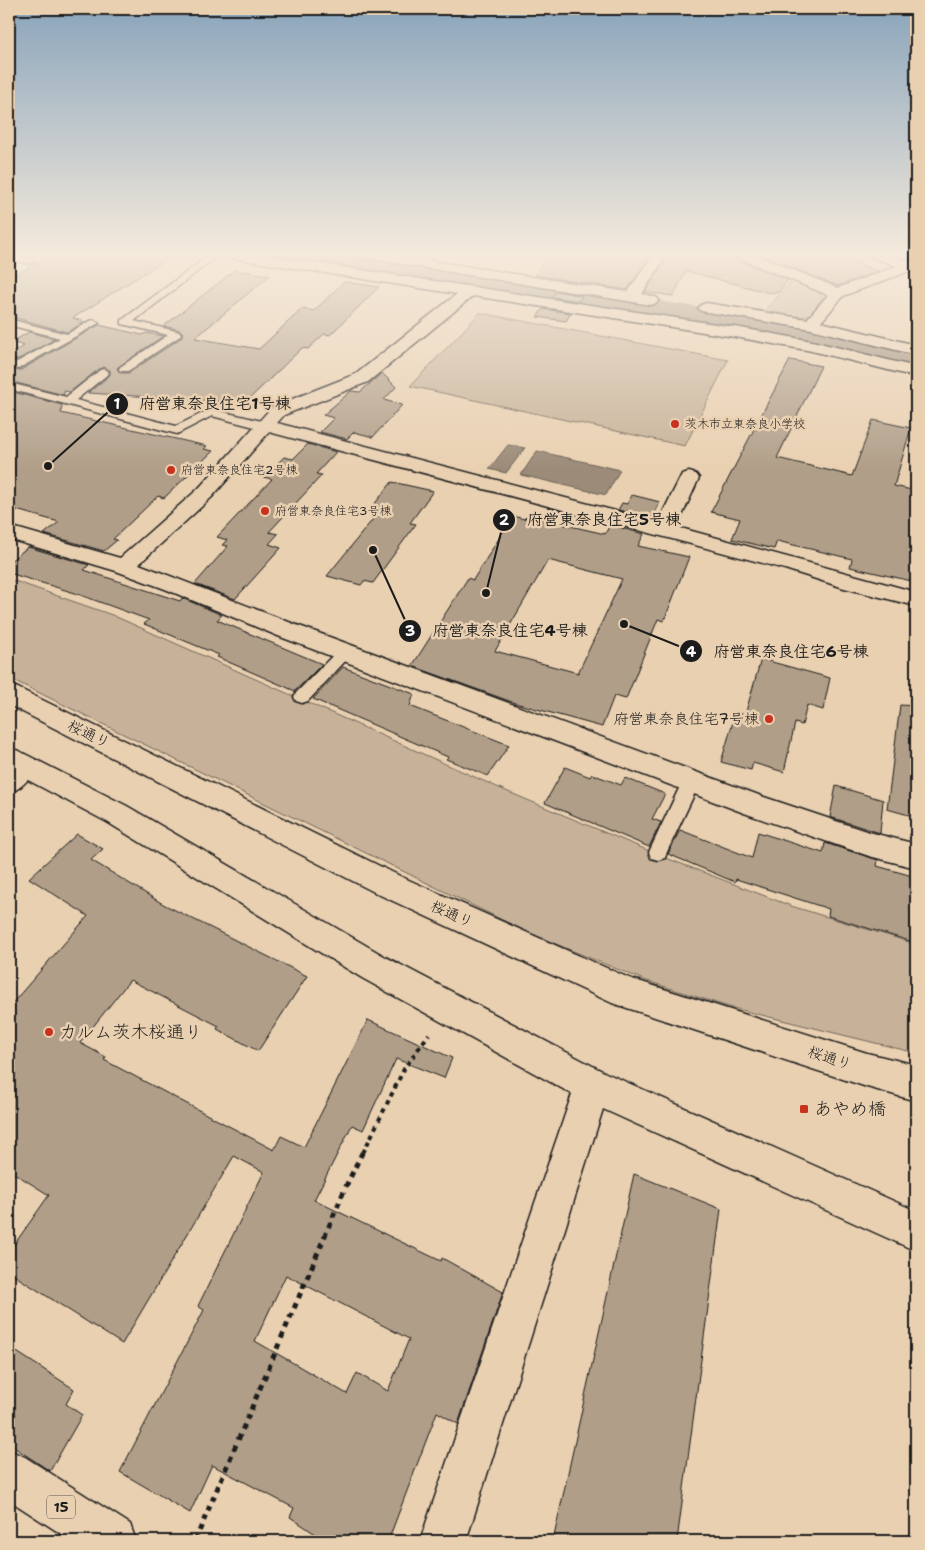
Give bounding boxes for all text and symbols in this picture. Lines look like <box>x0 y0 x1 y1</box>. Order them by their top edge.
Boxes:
callout: 府営東奈良住宅1号棟 <box>104 388 301 419</box>
text: 府営東奈良住宅1号棟 <box>139 393 292 414</box>
text: 1 <box>114 394 121 414</box>
place label: 茨木市立東奈良小学校 <box>685 416 805 432</box>
marker: 茨木市立東奈良小学校 <box>669 418 681 430</box>
place label: 府営東奈良住宅2号棟 <box>181 462 297 478</box>
marker: 府営東奈良住宅2号棟 <box>165 464 177 476</box>
place label: 府営東奈良住宅3号棟 <box>275 503 391 519</box>
callout: 府営東奈良住宅5号棟 <box>492 504 691 535</box>
marker: 府営東奈良住宅3号棟 <box>259 505 271 517</box>
text: 府営東奈良住宅5号棟 <box>527 509 682 530</box>
text: 2 <box>499 510 510 530</box>
callout: 府営東奈良住宅4号棟 <box>397 615 598 646</box>
text: 府営東奈良住宅4号棟 <box>432 620 589 641</box>
text: 3 <box>405 621 415 641</box>
callout: 府営東奈良住宅6号棟 <box>679 636 879 667</box>
text: 府営東奈良住宅6号棟 <box>713 641 870 662</box>
text: 4 <box>686 642 697 662</box>
place label: 府営東奈良住宅7号棟 <box>613 709 759 729</box>
marker: 府営東奈良住宅7号棟 <box>763 713 775 725</box>
street label: 桜通り <box>64 715 114 753</box>
street label: 桜通り <box>427 896 477 932</box>
place label: カルム茨木桜通り <box>59 1020 202 1044</box>
marker: カルム茨木桜通り <box>43 1026 55 1038</box>
street label: 桜通り <box>806 1042 854 1074</box>
place label: あやめ橋 <box>814 1097 886 1121</box>
marker: あやめ橋 <box>798 1103 810 1115</box>
road number: 15 <box>47 1495 75 1518</box>

